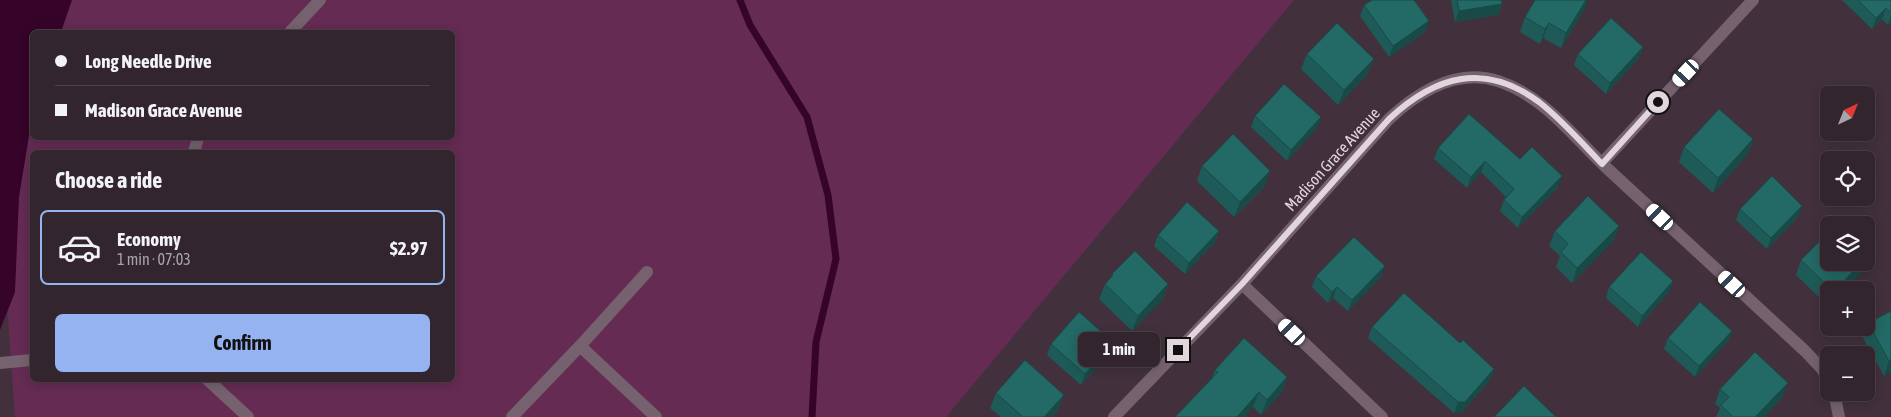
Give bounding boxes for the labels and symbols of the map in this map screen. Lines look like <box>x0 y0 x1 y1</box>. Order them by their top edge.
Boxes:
car <box>1670 57 1701 89</box>
north arrow <box>1820 86 1875 141</box>
route start <box>1647 91 1669 113</box>
street label: Madison Grace Avenue <box>1281 104 1383 214</box>
car <box>1643 201 1676 233</box>
car <box>1715 268 1748 300</box>
car <box>1276 316 1308 348</box>
callout: 1 min <box>1078 332 1160 368</box>
route end <box>1167 339 1189 361</box>

